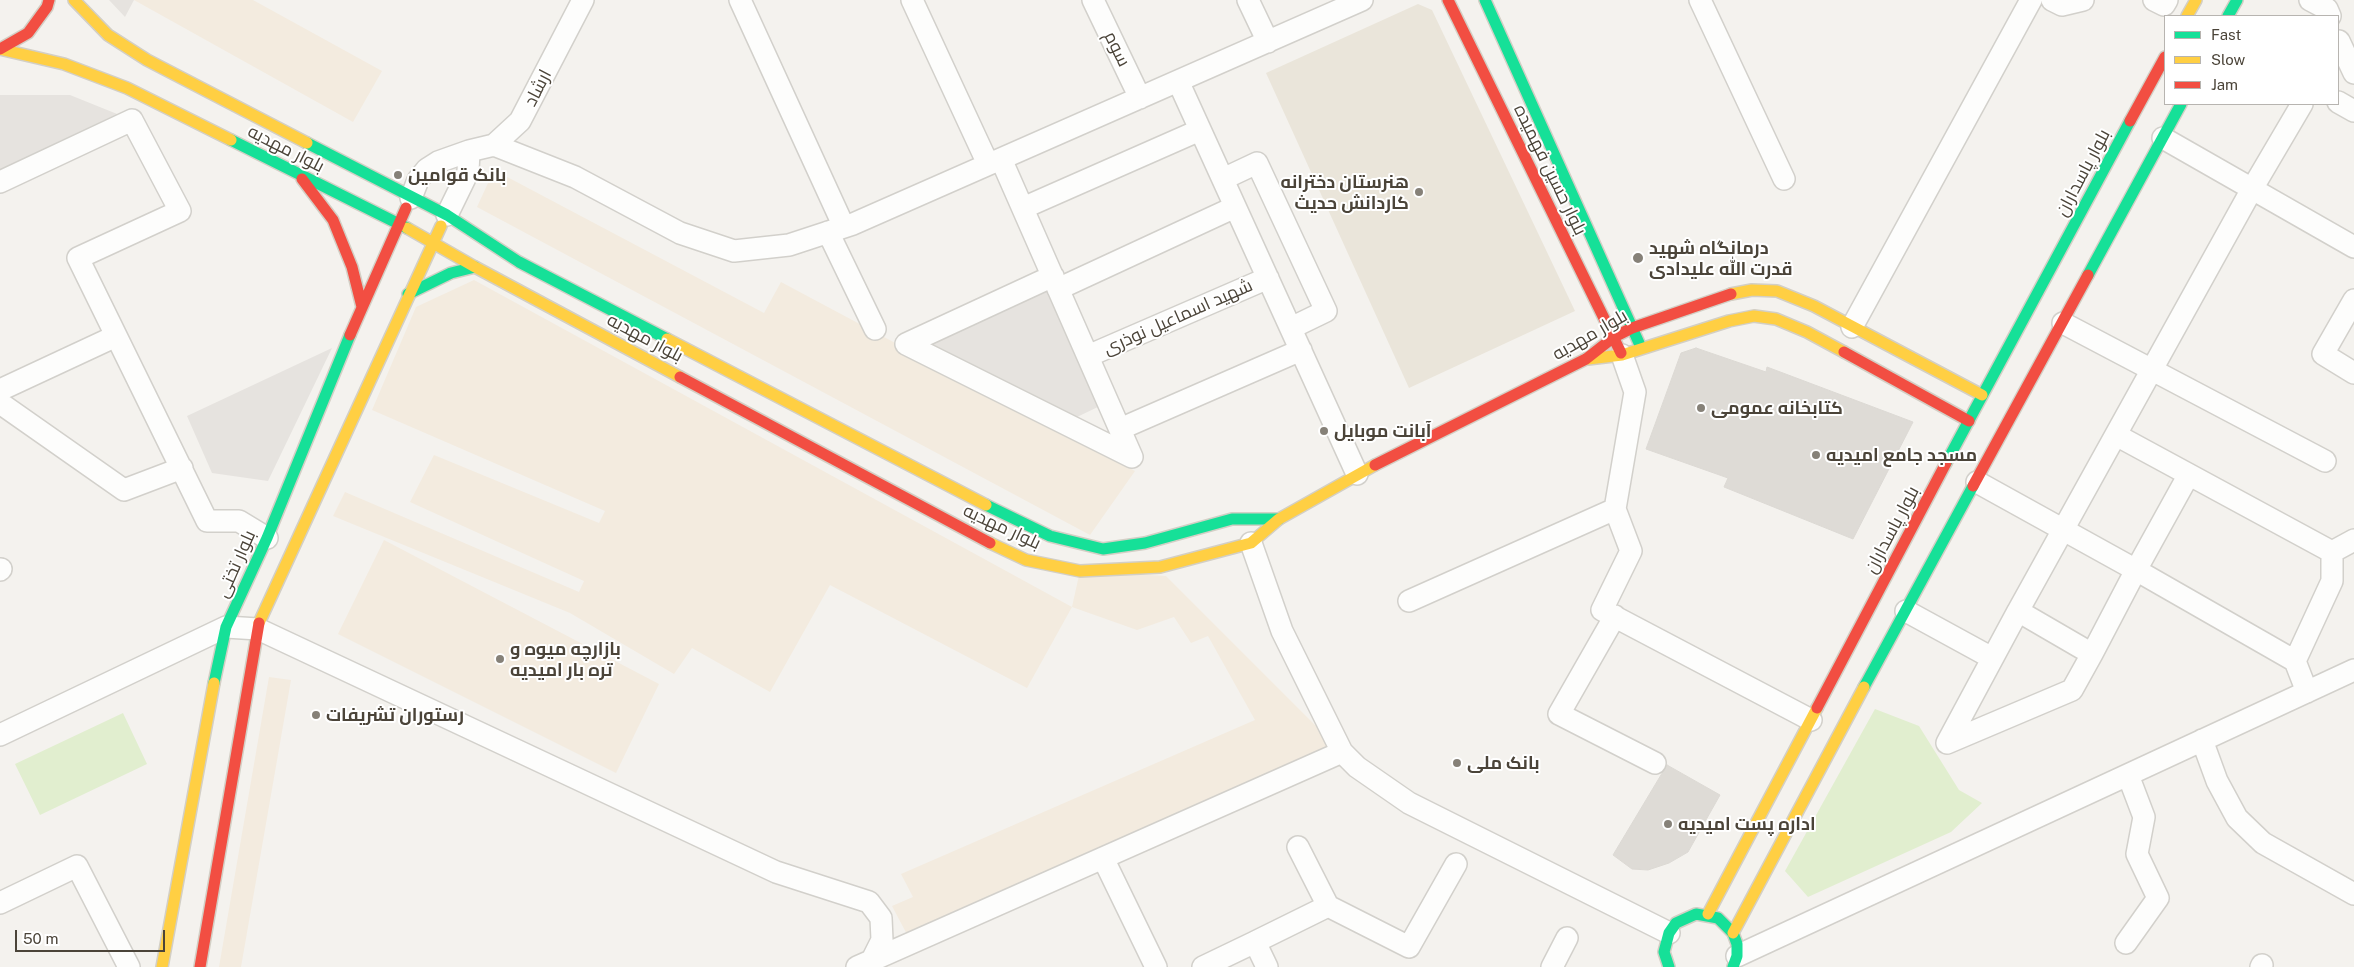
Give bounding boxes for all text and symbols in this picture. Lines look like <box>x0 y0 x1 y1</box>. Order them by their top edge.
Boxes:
legend <box>2164 15 2339 105</box>
text: Fast <box>2211 26 2241 43</box>
street label: سوم <box>1099 28 1135 70</box>
text: Slow <box>2211 51 2245 68</box>
street label: ارشاد <box>520 66 556 110</box>
text: Jam <box>2211 76 2238 93</box>
street label: بلوار حسین فهمیده <box>1509 101 1591 239</box>
street label: بلوار مهدیه <box>244 121 328 177</box>
street label: بلوار پاسداران <box>2051 126 2115 220</box>
place label: بانک قوامین <box>408 164 506 186</box>
marker: بانک قوامین <box>392 169 404 181</box>
place label: هنرستان دخترانه کاردانش حدیث <box>1280 171 1409 213</box>
marker: هنرستان دخترانه کاردانش حدیث <box>1413 186 1425 198</box>
place label: درمانگاه شهید قدرت الله علیدادی <box>1649 237 1792 280</box>
marker: درمانگاه شهید قدرت الله علیدادی <box>1631 251 1645 265</box>
street label: شهید اسماعیل نوذری <box>1100 274 1256 360</box>
street label: بلوار مهدیه <box>1549 305 1631 365</box>
street label: بلوار مهدیه <box>603 309 687 367</box>
place label: کتابخانه عمومی <box>1711 397 1843 419</box>
marker: کتابخانه عمومی <box>1695 402 1707 414</box>
place label: آبانت موبایل <box>1334 420 1431 442</box>
marker: آبانت موبایل <box>1318 425 1330 437</box>
place label: مسجد جامع امیدیه <box>1826 444 1977 466</box>
marker: مسجد جامع امیدیه <box>1810 449 1822 461</box>
street label: بلوار پاسداران <box>1860 483 1924 577</box>
street label: بلوار مهدیه <box>960 500 1044 554</box>
street label: بلوار تختی <box>212 527 260 601</box>
place label: بازارچه میوه و تره بار امیدیه <box>510 638 621 681</box>
marker: بازارچه میوه و تره بار امیدیه <box>494 653 506 665</box>
place label: رستوران تشریفات <box>326 704 464 726</box>
marker: رستوران تشریفات <box>310 709 322 721</box>
place label: بانک ملی <box>1467 752 1540 774</box>
marker: بانک ملی <box>1451 757 1463 769</box>
place label: اداره پست امیدیه <box>1678 813 1816 835</box>
marker: اداره پست امیدیه <box>1662 818 1674 830</box>
scale bar <box>18 920 168 952</box>
text: 50 m <box>23 930 58 947</box>

